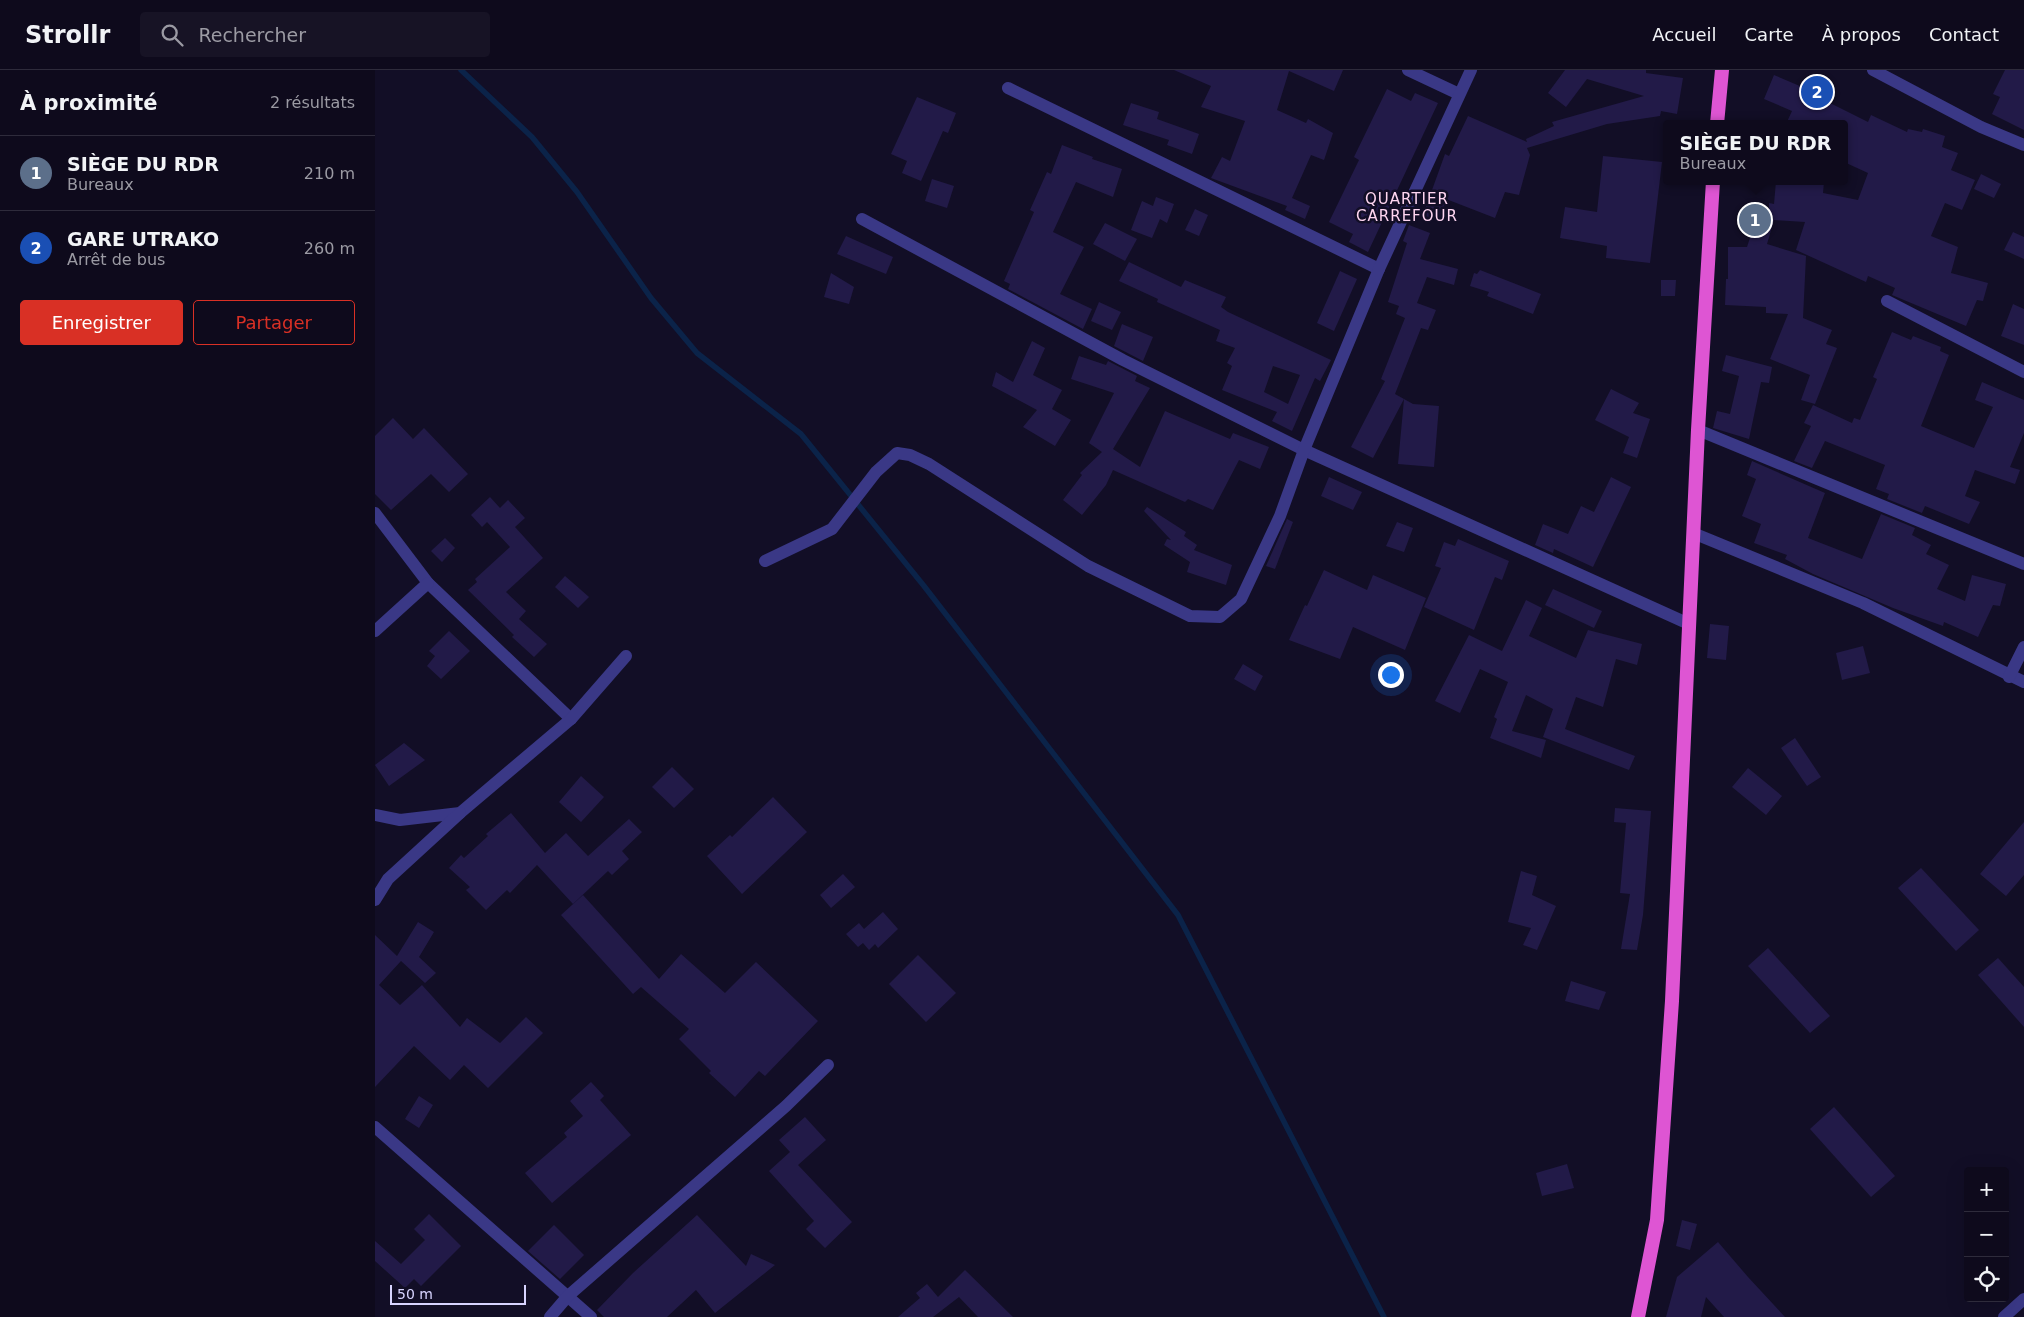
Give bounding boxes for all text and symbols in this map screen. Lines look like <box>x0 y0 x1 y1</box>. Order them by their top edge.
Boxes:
search box <box>140 12 490 57</box>
text: Strollr <box>25 21 110 49</box>
icon: search <box>158 21 186 49</box>
text: Rechercher <box>198 24 306 46</box>
text: Accueil <box>1652 24 1717 45</box>
text: Carte <box>1745 24 1794 45</box>
text: À propos <box>1822 24 1901 45</box>
text: Contact <box>1929 24 1999 45</box>
pin: 2 <box>1801 73 1833 111</box>
text: À proximité <box>20 91 157 115</box>
text: 2 résultats <box>270 93 355 112</box>
popup <box>1663 120 1848 185</box>
text: SIÈGE DU RDR <box>1680 132 1831 154</box>
text: SIÈGE DU RDR <box>67 153 219 175</box>
text: Bureaux <box>1680 154 1746 173</box>
text: 1 <box>30 164 42 183</box>
text: 210 m <box>304 164 355 183</box>
text: Bureaux <box>67 175 134 194</box>
district label: QUARTIER CARREFOUR <box>1356 190 1458 225</box>
pin: 1 <box>1739 201 1771 239</box>
text: GARE UTRAKO <box>67 228 219 250</box>
text: 2 <box>30 239 42 258</box>
text: 260 m <box>304 239 355 258</box>
text: Arrêt de bus <box>67 250 165 269</box>
button: Enregistrer <box>20 300 183 345</box>
button: Partager <box>193 300 355 345</box>
your location <box>1378 662 1404 688</box>
map controls <box>1964 1167 2009 1302</box>
button: + <box>1964 1167 2009 1212</box>
button: − <box>1964 1212 2009 1257</box>
button: locate <box>1964 1257 2009 1302</box>
scale bar <box>390 1282 526 1305</box>
text: 50 m <box>397 1286 433 1302</box>

